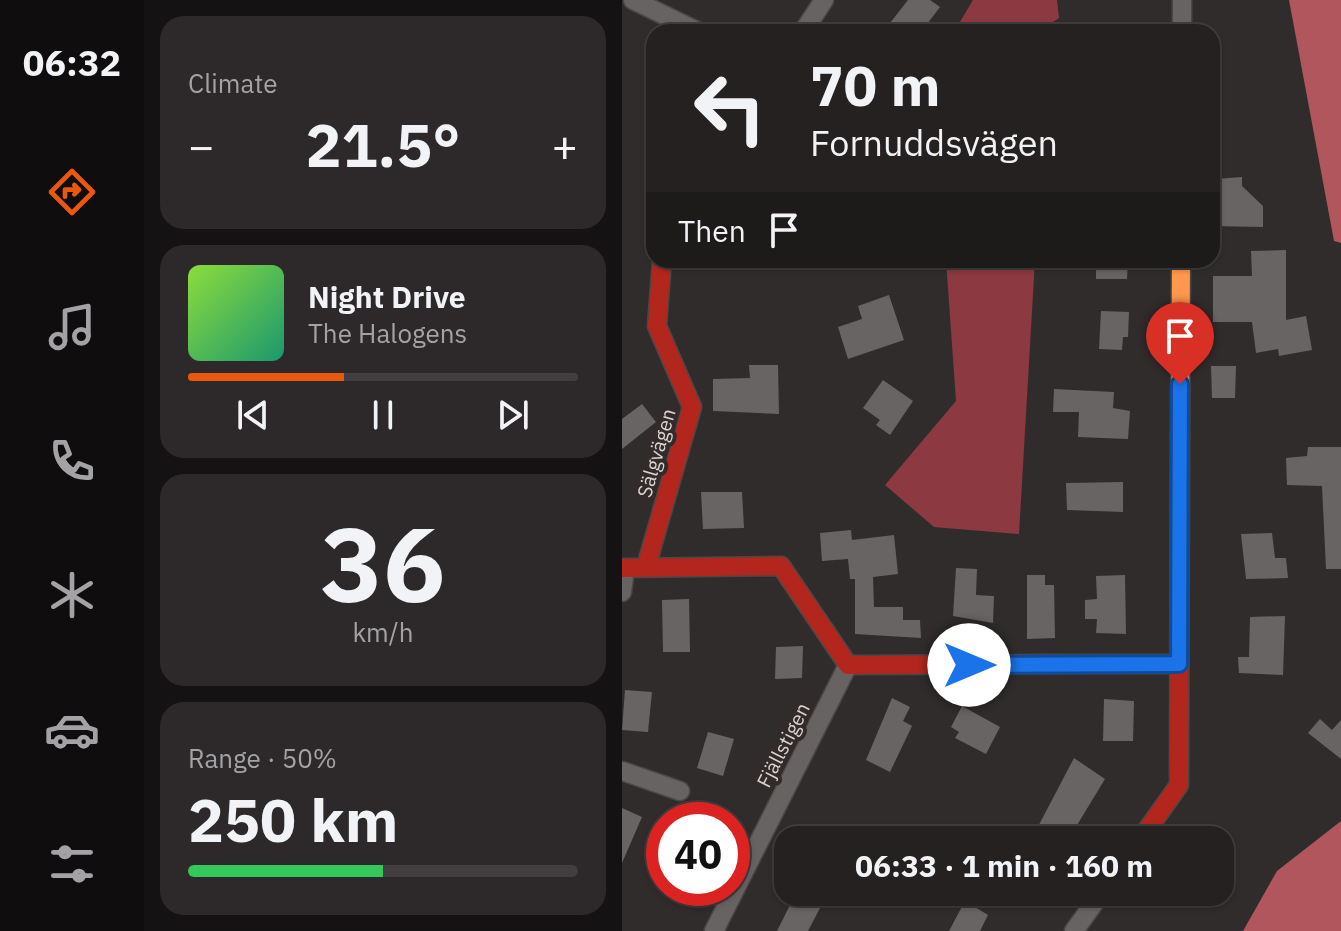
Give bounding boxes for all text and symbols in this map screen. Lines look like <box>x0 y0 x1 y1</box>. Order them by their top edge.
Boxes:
text: 06:32 <box>23 39 121 86</box>
text: 70 m <box>810 49 940 121</box>
icon: left <box>678 56 782 160</box>
text: Climate <box>188 66 278 100</box>
text: 21.5° <box>306 105 460 184</box>
text: − <box>188 117 214 174</box>
text: + <box>552 117 578 174</box>
text: Fornuddsvägen <box>810 119 1058 166</box>
icon: directions <box>44 164 100 220</box>
icon: arrive <box>762 208 806 252</box>
text: Then <box>678 211 746 250</box>
text: Night Drive <box>308 277 466 316</box>
icon: music <box>44 299 100 355</box>
pin <box>1146 302 1214 384</box>
icon: arrive <box>1158 314 1202 358</box>
text: The Halogens <box>308 316 467 350</box>
icon: previous <box>231 393 275 437</box>
icon: pause <box>361 393 405 437</box>
icon: next <box>491 393 535 437</box>
street label: Sälgvägen <box>630 405 682 501</box>
icon: phone <box>44 433 100 489</box>
text: 36 <box>321 495 445 631</box>
icon: climate <box>44 567 100 623</box>
text: km/h <box>352 615 414 649</box>
position arrow <box>927 623 1011 707</box>
street label: Fjällstigen <box>750 698 816 792</box>
icon: car <box>44 702 100 758</box>
text: Range · 50% <box>188 741 337 775</box>
text: 250 km <box>188 780 398 859</box>
speed limit sign: 40 <box>646 802 750 906</box>
icon: filters <box>44 836 100 892</box>
text: 06:33 · 1 min · 160 m <box>855 846 1153 885</box>

